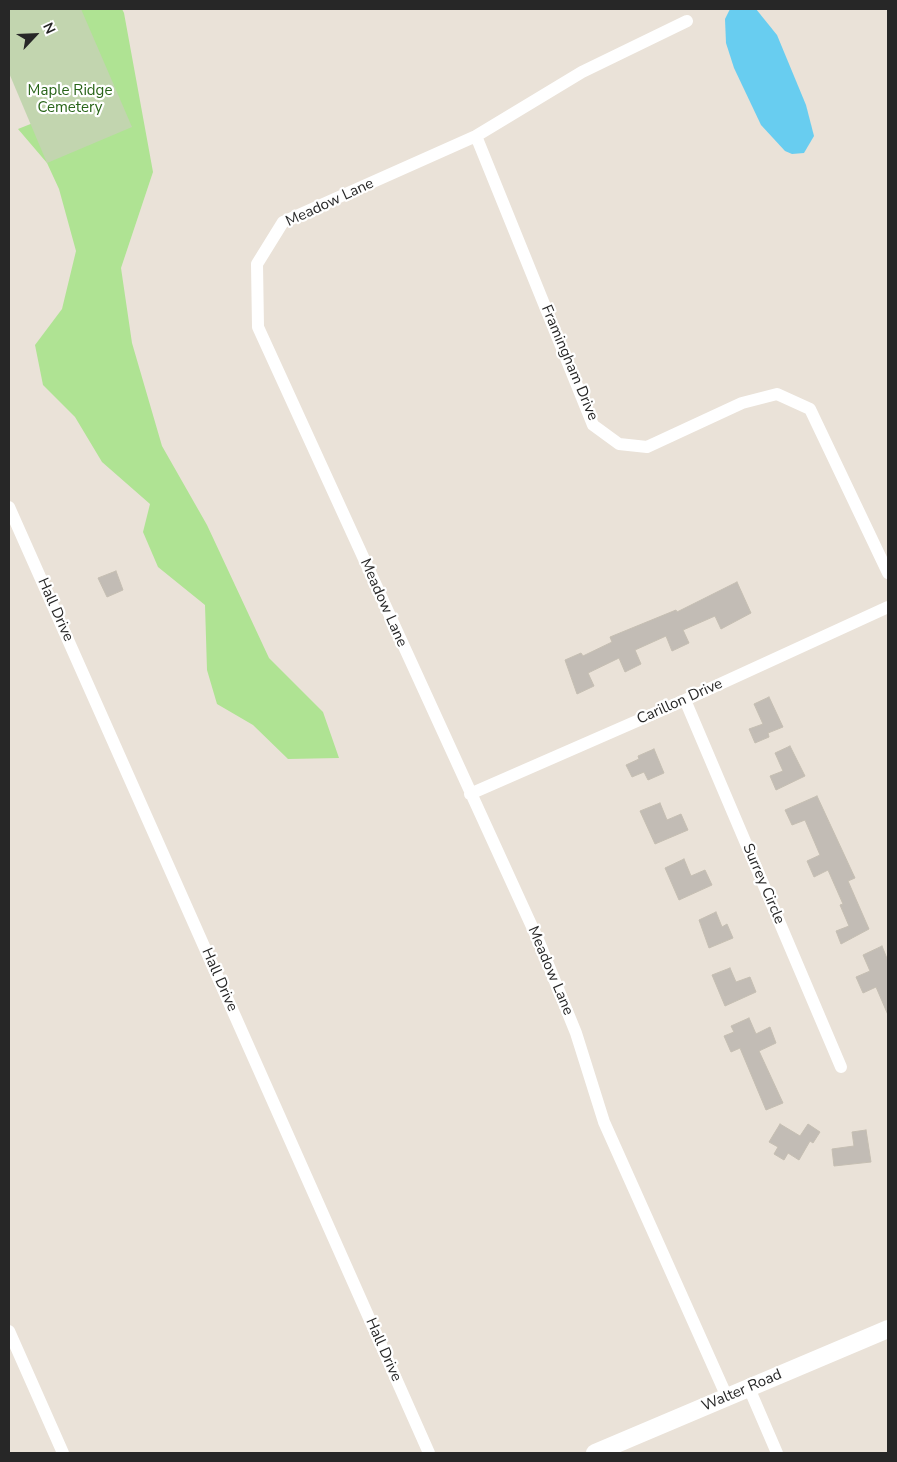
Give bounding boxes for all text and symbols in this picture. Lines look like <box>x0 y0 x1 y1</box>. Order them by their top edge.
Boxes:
north arrow <box>10 10 60 60</box>
text: N <box>38 20 60 37</box>
park label: Maple Ridge Cemetery <box>28 82 112 117</box>
street label: Meadow Lane <box>283 175 377 231</box>
street label: Framingham Drive <box>537 303 601 423</box>
street label: Meadow Lane <box>355 556 411 650</box>
street label: Hall Drive <box>33 575 77 645</box>
street label: Carillon Drive <box>634 675 726 729</box>
street label: Surrey Circle <box>738 841 788 927</box>
street label: Meadow Lane <box>523 924 577 1018</box>
street label: Hall Drive <box>197 945 241 1015</box>
street label: Hall Drive <box>361 1315 405 1385</box>
street label: Walter Road <box>699 1366 785 1416</box>

